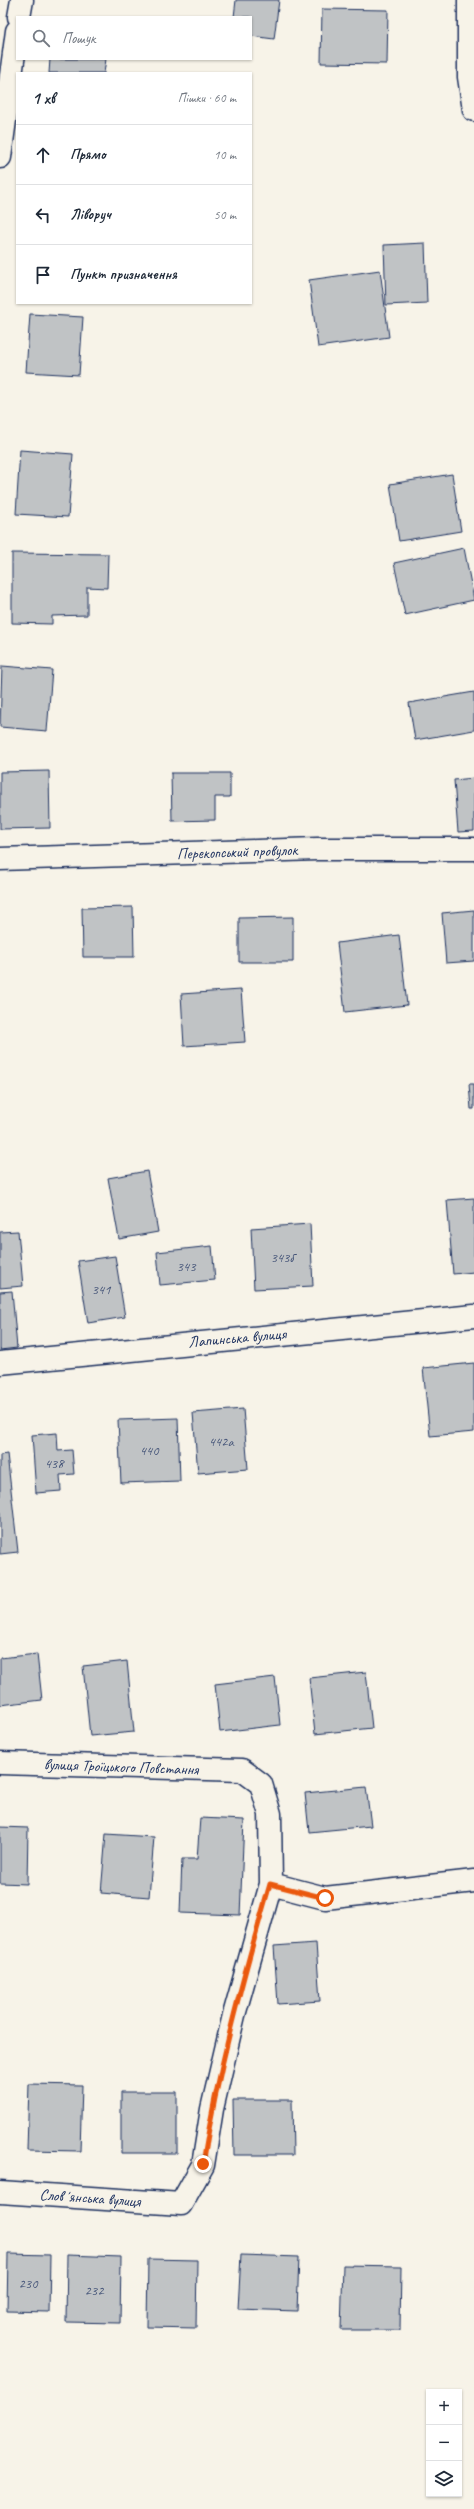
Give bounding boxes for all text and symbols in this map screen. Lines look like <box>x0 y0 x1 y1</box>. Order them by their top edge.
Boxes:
search box <box>16 16 252 60</box>
icon: search <box>30 27 52 49</box>
text: Пошук <box>62 29 95 48</box>
text: 1 хв <box>32 88 55 109</box>
text: Пішки · 60 m <box>178 90 236 106</box>
icon: ahead <box>32 144 54 166</box>
text: Прямо <box>70 145 106 164</box>
text: 10 m <box>214 147 236 163</box>
icon: left <box>32 204 54 226</box>
text: Ліворуч <box>70 205 111 224</box>
text: 50 m <box>214 207 236 223</box>
icon: arrive <box>32 264 54 286</box>
text: Пункт призначення <box>70 265 177 284</box>
street label: Перекопський провулок <box>176 840 299 864</box>
house number: 343б <box>270 1249 297 1266</box>
house number: 343 <box>177 1258 197 1275</box>
house number: 341 <box>92 1281 111 1298</box>
street label: Лапинська вулиця <box>187 1324 288 1352</box>
house number: 442а <box>208 1433 234 1450</box>
house number: 440 <box>140 1442 160 1459</box>
house number: 438 <box>45 1455 65 1472</box>
street label: вулиця Троїцького Повстання <box>43 1754 200 1780</box>
route start <box>316 1889 334 1907</box>
route end <box>194 2155 212 2173</box>
street label: Словʼянська вулиця <box>39 2185 142 2212</box>
house number: 230 <box>19 2275 39 2292</box>
house number: 232 <box>85 2282 105 2299</box>
map controls <box>426 2389 462 2497</box>
button: + <box>426 2389 462 2425</box>
button: − <box>426 2425 462 2461</box>
button: layers <box>426 2461 462 2497</box>

